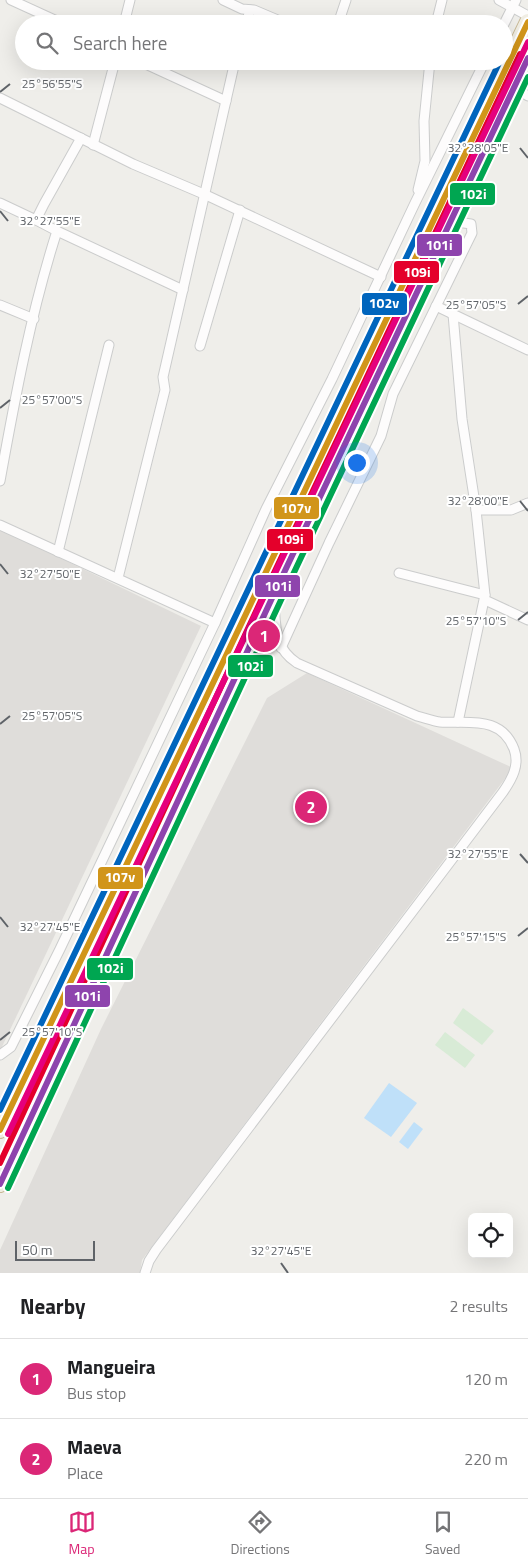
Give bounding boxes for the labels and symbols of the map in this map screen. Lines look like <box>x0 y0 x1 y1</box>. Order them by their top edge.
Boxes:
text: 25°56'55"S <box>22 74 82 93</box>
text: 32°28'05"E <box>448 138 509 157</box>
line badge: 102i <box>449 182 496 206</box>
text: 102i <box>459 183 487 204</box>
text: 32°27'55"E <box>20 211 81 230</box>
line badge: 101i <box>416 233 463 257</box>
text: 101i <box>425 234 453 255</box>
line badge: 109i <box>393 260 440 284</box>
text: 109i <box>403 261 431 282</box>
line badge: 102v <box>361 292 408 316</box>
text: 102v <box>369 292 399 313</box>
text: 25°57'05"S <box>446 295 506 314</box>
text: 25°57'00"S <box>22 390 82 409</box>
your location <box>344 450 370 476</box>
text: 32°28'00"E <box>448 491 509 510</box>
line badge: 107v <box>273 496 320 520</box>
text: 107v <box>281 497 311 518</box>
line badge: 109i <box>266 528 314 552</box>
text: 109i <box>276 528 304 549</box>
text: 32°27'50"E <box>20 564 81 583</box>
line badge: 101i <box>254 574 301 598</box>
text: 101i <box>264 575 292 596</box>
text: 25°57'10"S <box>446 611 506 630</box>
pin: 1 <box>248 617 280 655</box>
line badge: 102i <box>227 654 274 678</box>
text: 102i <box>236 655 264 676</box>
text: 25°57'05"S <box>22 706 82 725</box>
pin: 2 <box>295 788 327 826</box>
text: 32°27'55"E <box>448 844 509 863</box>
line badge: 107v <box>97 866 144 890</box>
text: 107v <box>105 866 135 887</box>
text: 32°27'45"E <box>20 917 81 936</box>
text: 25°57'15"S <box>446 927 506 946</box>
line badge: 102i <box>86 957 134 981</box>
text: 102i <box>96 957 124 978</box>
line badge: 101i <box>64 984 111 1008</box>
text: 101i <box>73 985 101 1006</box>
text: 25°57'10"S <box>22 1022 82 1041</box>
scale bar <box>15 1238 95 1261</box>
text: 32°27'45"E <box>251 1241 312 1260</box>

